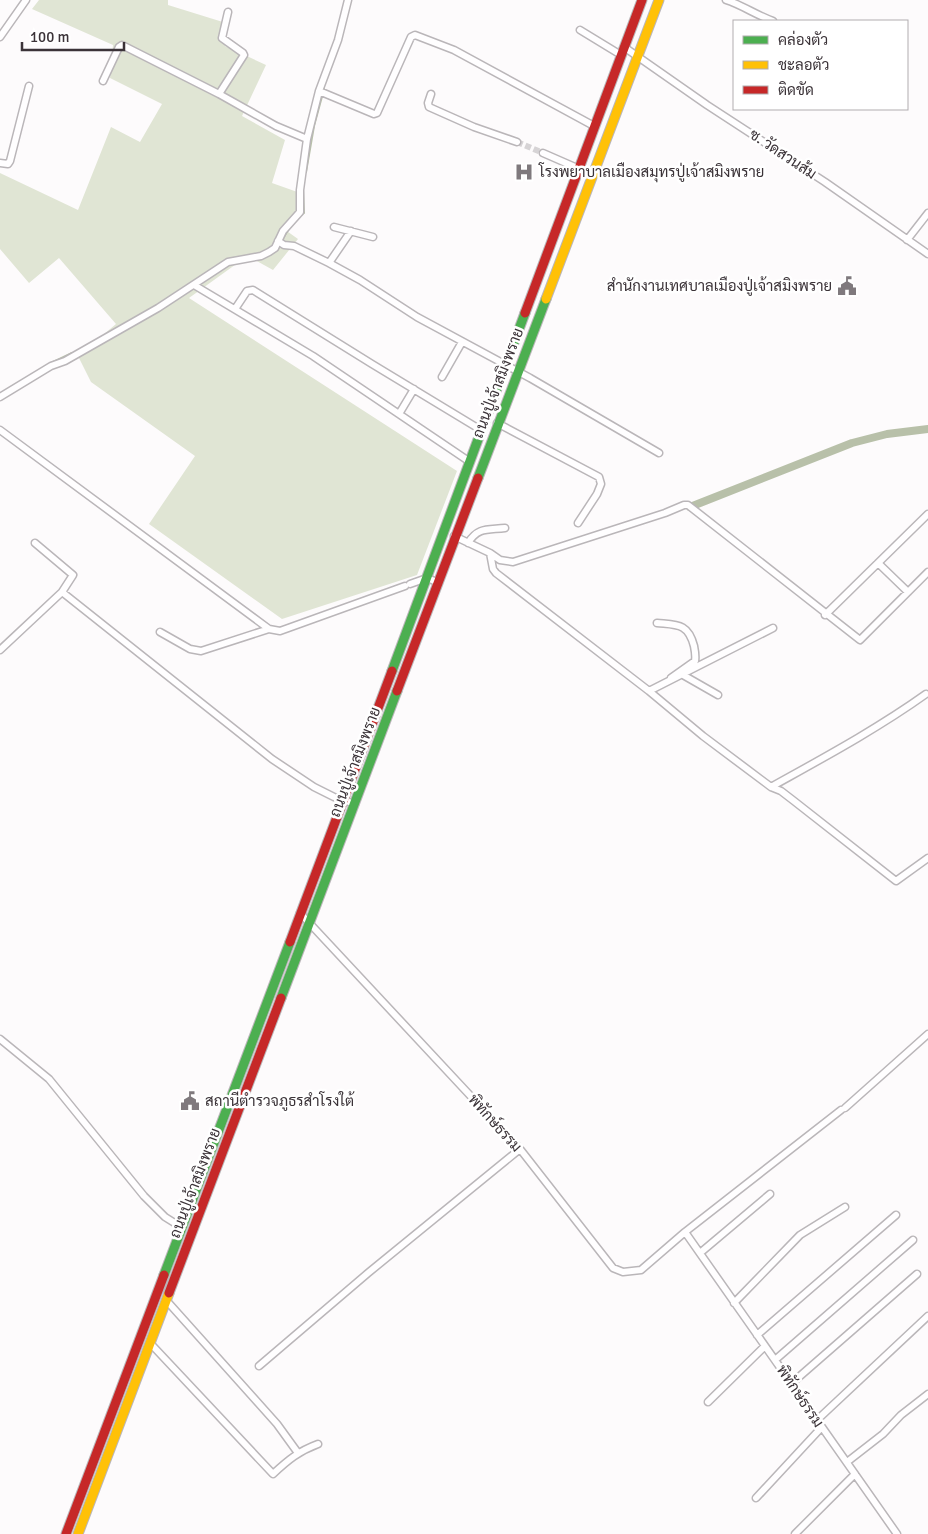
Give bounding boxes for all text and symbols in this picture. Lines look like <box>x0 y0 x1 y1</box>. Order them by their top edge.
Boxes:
scale bar <box>22 20 125 52</box>
legend <box>733 20 908 110</box>
text: 100 m <box>30 28 70 46</box>
text: คล่องตัว <box>778 30 828 49</box>
text: ชะลอตัว <box>778 56 829 74</box>
text: ติดขัด <box>778 81 814 99</box>
street label: ซ. วัดสวนส้ม <box>746 124 820 183</box>
hospital icon: โรงพยาบาลเมืองสมุทรปู่เจ้าสมิงพราย <box>513 161 535 183</box>
place label: โรงพยาบาลเมืองสมุทรปู่เจ้าสมิงพราย <box>538 162 764 183</box>
public building icon: สำนักงานเทศบาลเมืองปู่เจ้าสมิงพราย <box>836 275 858 297</box>
place label: สำนักงานเทศบาลเมืองปู่เจ้าสมิงพราย <box>607 276 832 296</box>
street label: ถนนปู่เจ้าสมิงพราย <box>468 325 528 441</box>
street label: ถนนปู่เจ้าสมิงพราย <box>325 704 385 820</box>
public building icon: สถานีตำรวจภูธรสำโรงใต้ <box>179 1090 201 1112</box>
street label: พิทักษ์ธรรม <box>464 1090 526 1156</box>
place label: สถานีตำรวจภูธรสำโรงใต้ <box>205 1091 355 1111</box>
street label: ถนนปู่เจ้าสมิงพราย <box>165 1125 225 1241</box>
street label: พิทักษ์ธรรม <box>773 1361 828 1431</box>

